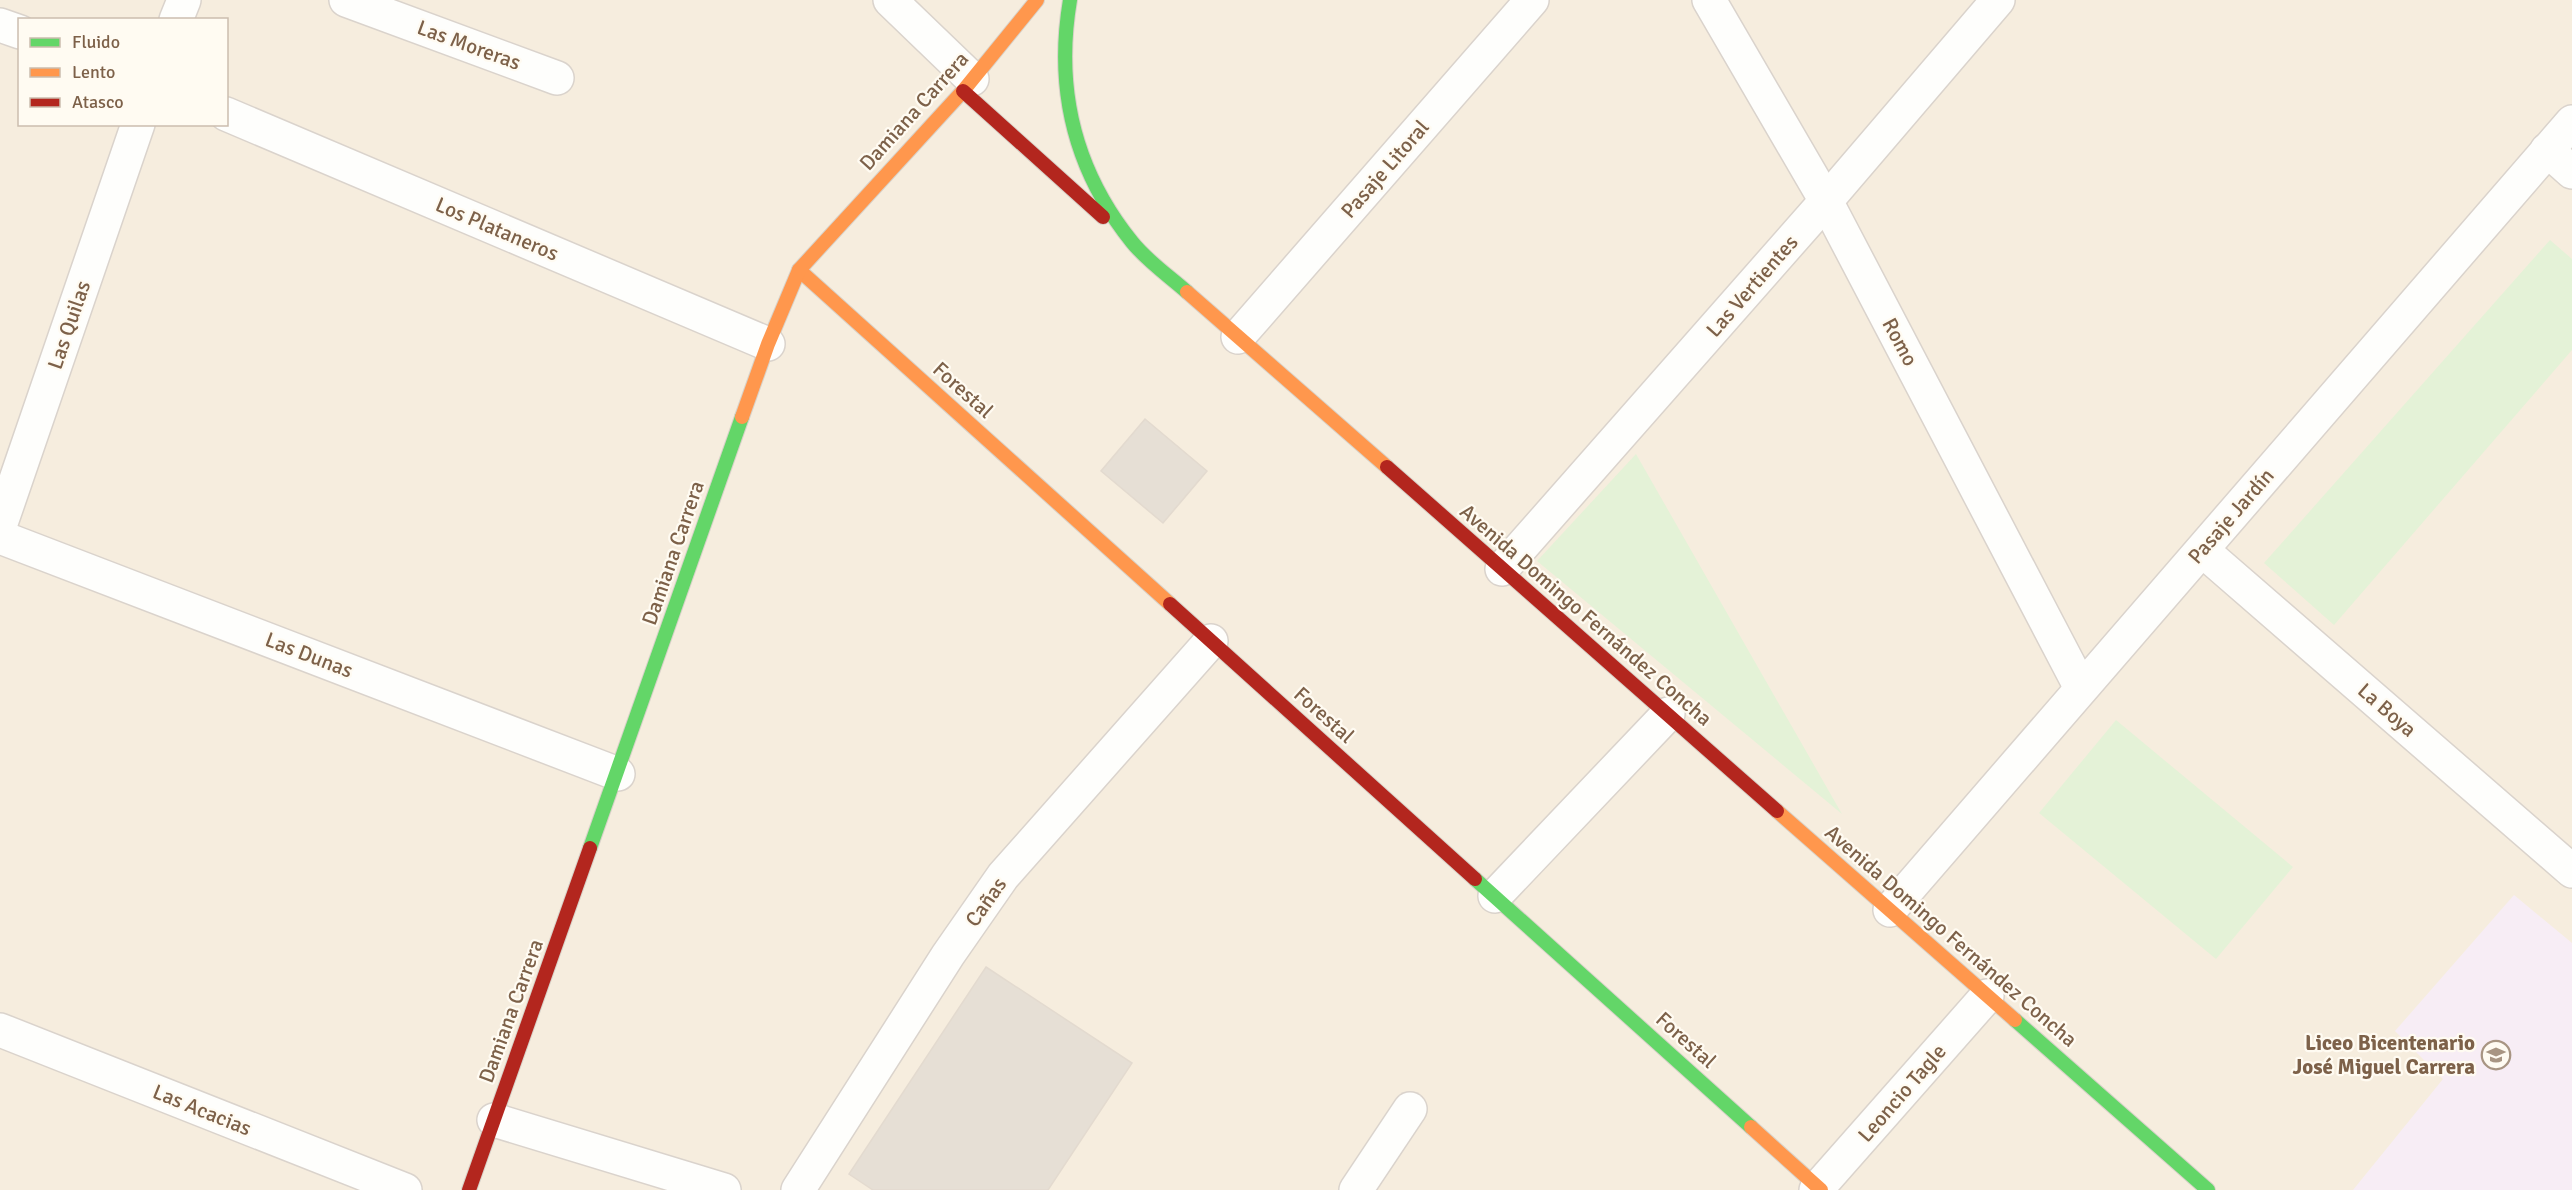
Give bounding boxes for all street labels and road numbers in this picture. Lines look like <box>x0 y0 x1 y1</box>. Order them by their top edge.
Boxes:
street label: Las Moreras <box>414 14 524 76</box>
street label: Damiana Carrera <box>854 46 974 176</box>
street label: Pasaje Litoral <box>1335 115 1435 223</box>
street label: Los Plataneros <box>432 191 562 267</box>
street label: Las Vertientes <box>1701 230 1803 342</box>
street label: Las Quilas <box>42 277 96 373</box>
street label: Romo <box>1877 313 1923 371</box>
street label: Forestal <box>927 356 999 424</box>
street label: Pasaje Jardín <box>2182 463 2280 569</box>
street label: Damiana Carrera <box>636 477 710 629</box>
street label: Avenida Domingo Fernández Concha <box>1455 498 1717 732</box>
street label: Las Dunas <box>262 626 356 684</box>
street label: La Boya <box>2352 677 2422 743</box>
street label: Forestal <box>1288 681 1360 749</box>
street label: Avenida Domingo Fernández Concha <box>1820 819 2082 1053</box>
street label: Cañas <box>960 872 1012 932</box>
street label: Damiana Carrera <box>473 936 549 1086</box>
street label: Forestal <box>1650 1006 1722 1074</box>
street label: Leoncio Tagle <box>1852 1039 1952 1147</box>
street label: Las Acacias <box>149 1078 255 1142</box>

